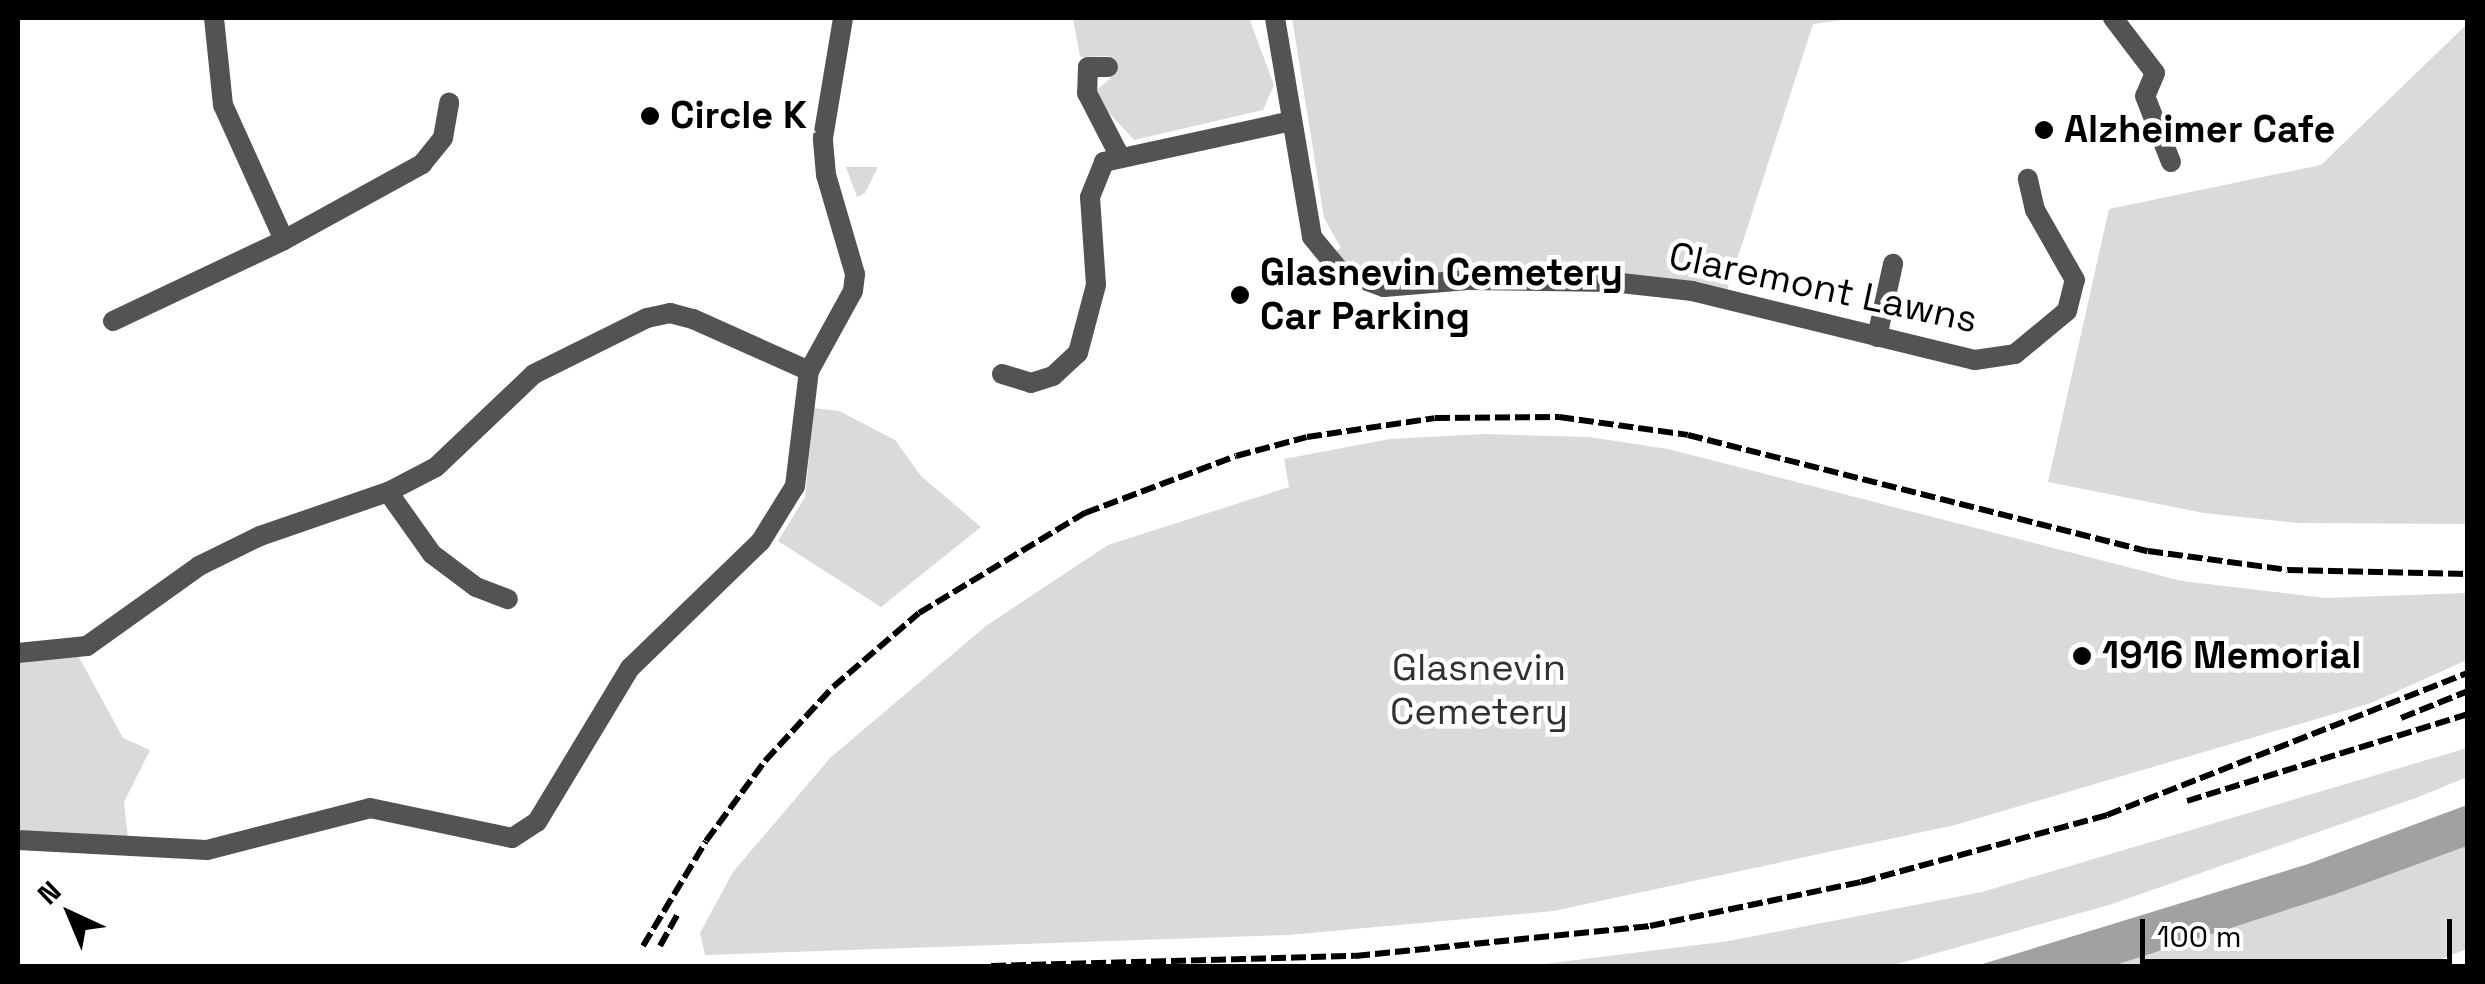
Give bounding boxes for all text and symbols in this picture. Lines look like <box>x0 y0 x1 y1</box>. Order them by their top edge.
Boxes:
place label: Circle K <box>670 93 807 139</box>
marker: Circle K <box>639 105 661 127</box>
place label: Alzheimer Cafe <box>2064 107 2335 153</box>
marker: Alzheimer Cafe <box>2033 119 2055 141</box>
street label: Claremont Lawns <box>1665 233 1981 343</box>
place label: Glasnevin Cemetery Car Parking <box>1260 250 1623 340</box>
marker: Glasnevin Cemetery Car Parking <box>1229 284 1251 306</box>
place label: 1916 Memorial <box>2102 633 2361 679</box>
park label: Glasnevin Cemetery <box>1390 645 1568 734</box>
marker: 1916 Memorial <box>2071 645 2093 667</box>
north arrow <box>20 864 120 964</box>
text: N <box>30 873 68 912</box>
scale bar <box>2145 899 2458 961</box>
text: 100 m <box>2157 917 2242 956</box>

